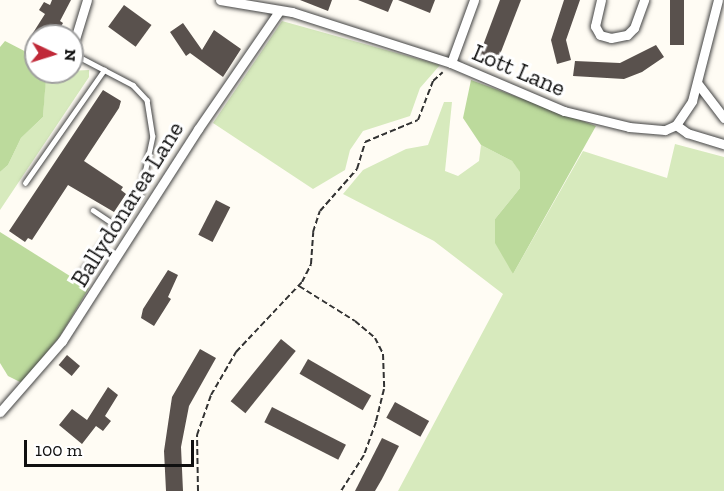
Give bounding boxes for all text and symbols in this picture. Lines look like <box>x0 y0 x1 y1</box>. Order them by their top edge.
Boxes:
north arrow <box>24 24 84 84</box>
street label: Lott Lane <box>468 38 570 102</box>
text: N <box>61 48 80 62</box>
street label: Ballydonarea Lane <box>65 116 189 292</box>
scale bar <box>27 428 196 466</box>
text: 100 m <box>35 439 82 461</box>

